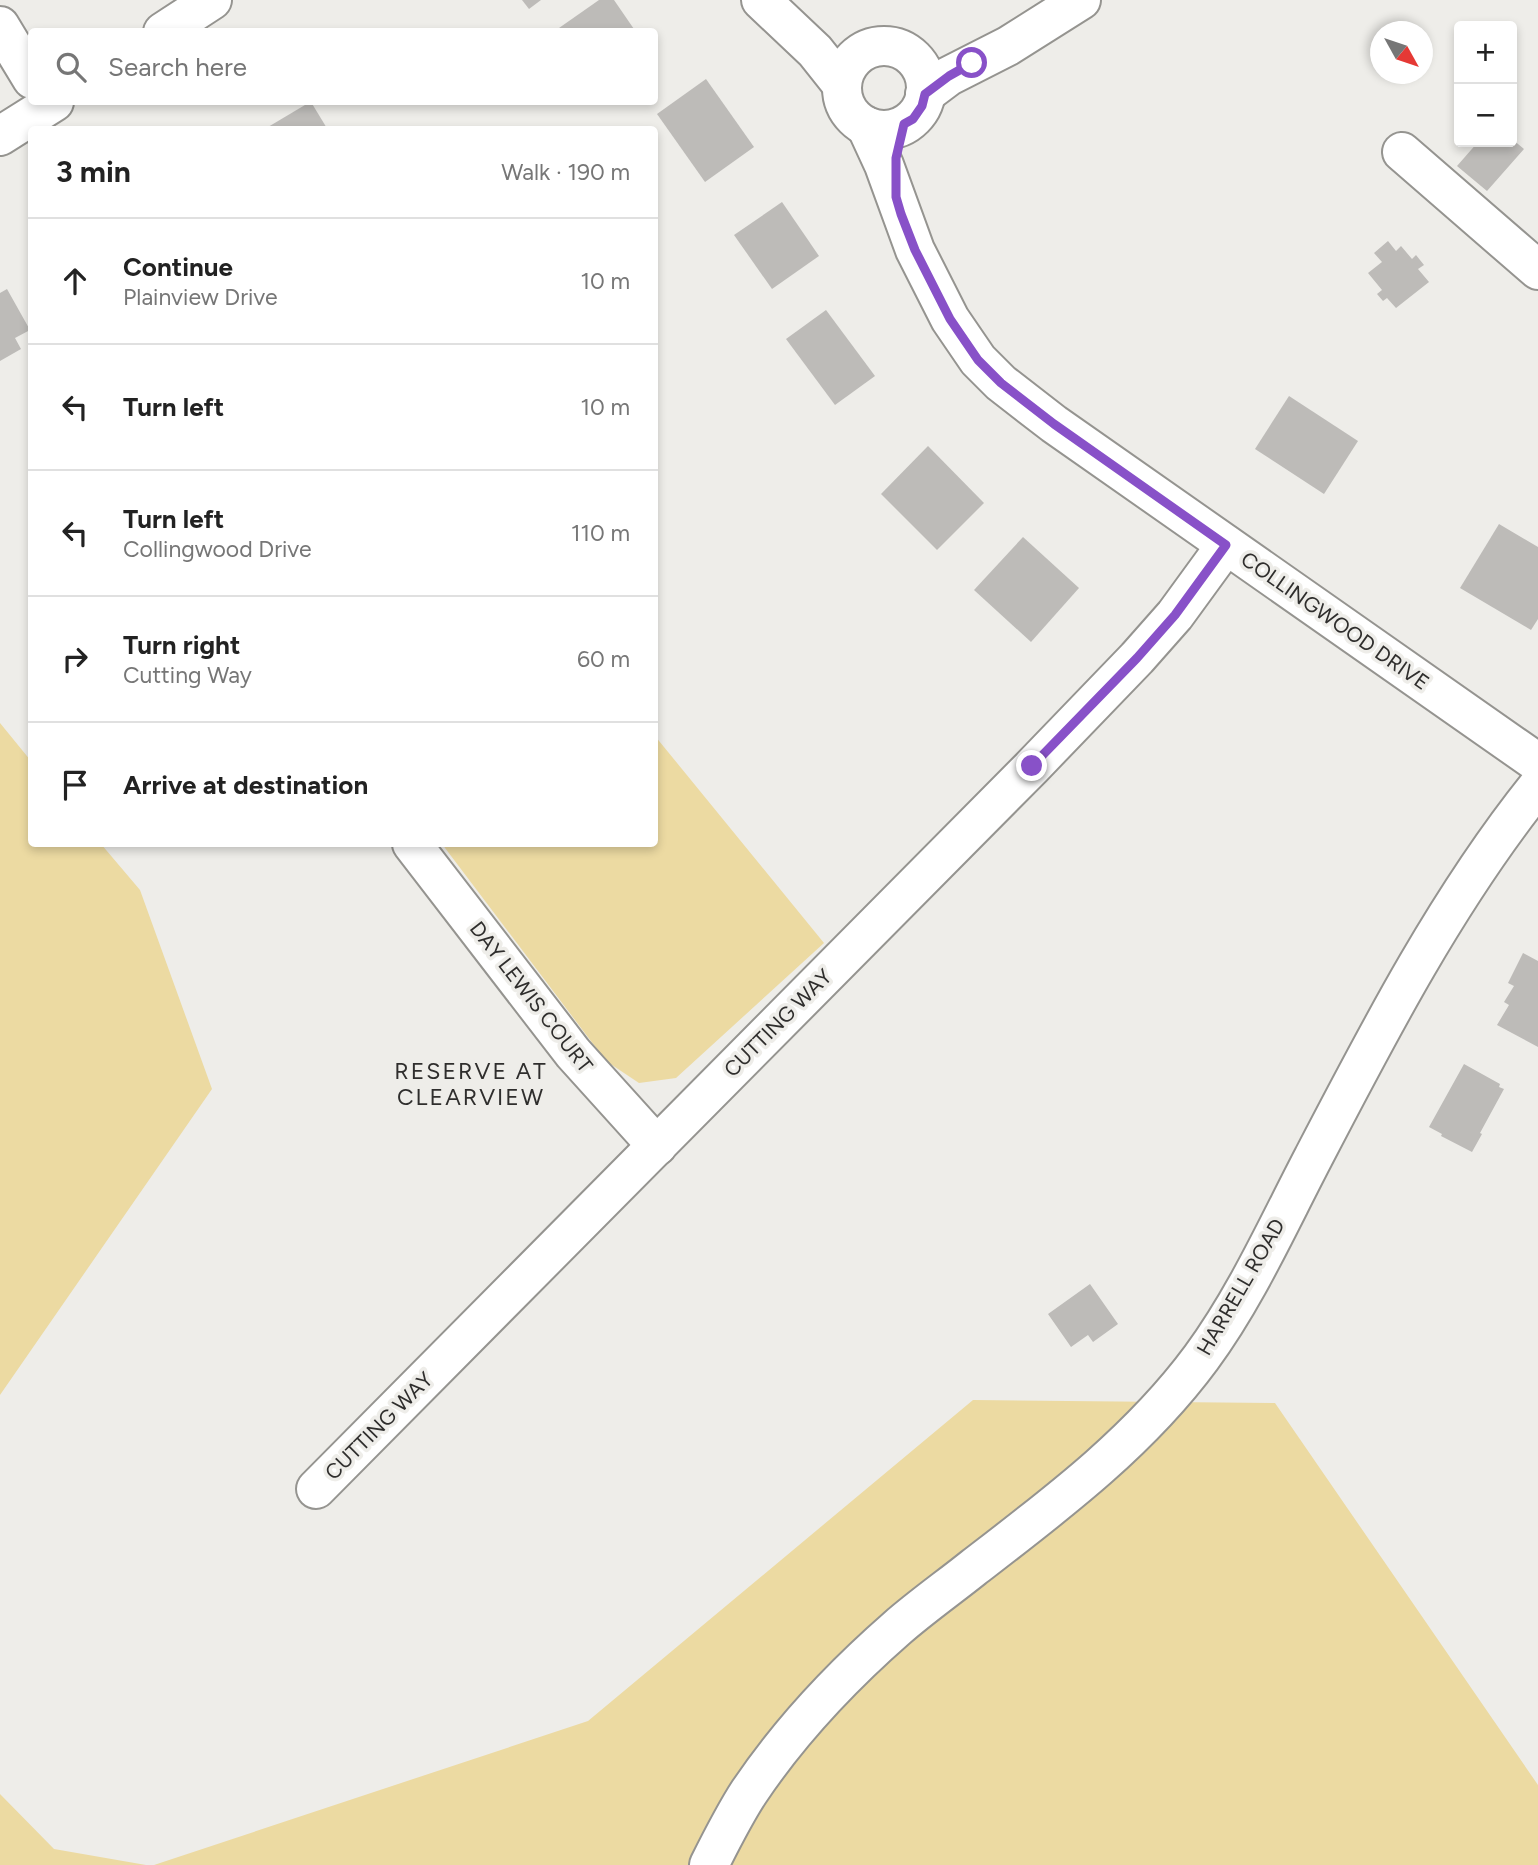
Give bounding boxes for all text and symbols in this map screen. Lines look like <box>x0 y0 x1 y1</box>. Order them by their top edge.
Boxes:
north arrow <box>1370 21 1433 84</box>
map controls <box>1454 21 1517 147</box>
button: + <box>1454 21 1517 84</box>
search box <box>28 28 658 105</box>
route start <box>956 47 987 78</box>
icon: search <box>52 48 90 86</box>
text: Search here <box>108 51 247 83</box>
button: − <box>1454 84 1517 147</box>
text: 3 min <box>56 153 131 190</box>
text: Walk · 190 m <box>501 158 630 186</box>
text: Continue <box>123 251 233 283</box>
icon: ahead <box>56 262 94 300</box>
text: 10 m <box>581 267 630 295</box>
text: Plainview Drive <box>123 283 278 311</box>
icon: left <box>56 388 94 426</box>
text: Turn left <box>123 391 224 423</box>
text: 10 m <box>581 393 630 421</box>
text: Turn left <box>123 503 224 535</box>
icon: left <box>56 514 94 552</box>
text: 110 m <box>571 519 630 547</box>
text: Collingwood Drive <box>123 535 312 563</box>
street label: COLLINGWOOD DRIVE <box>1236 546 1434 695</box>
text: Turn right <box>123 629 240 661</box>
icon: right <box>56 640 94 678</box>
text: 60 m <box>577 645 630 673</box>
text: Cutting Way <box>123 661 252 689</box>
route end <box>1016 750 1047 781</box>
icon: arrive <box>56 766 94 804</box>
text: Arrive at destination <box>123 769 368 801</box>
street label: DAY LEWIS COURT <box>465 916 598 1077</box>
street label: CUTTING WAY <box>719 963 837 1082</box>
district label: RESERVE AT CLEARVIEW <box>394 1057 548 1111</box>
street label: HARRELL ROAD <box>1191 1214 1290 1360</box>
street label: CUTTING WAY <box>320 1366 438 1485</box>

